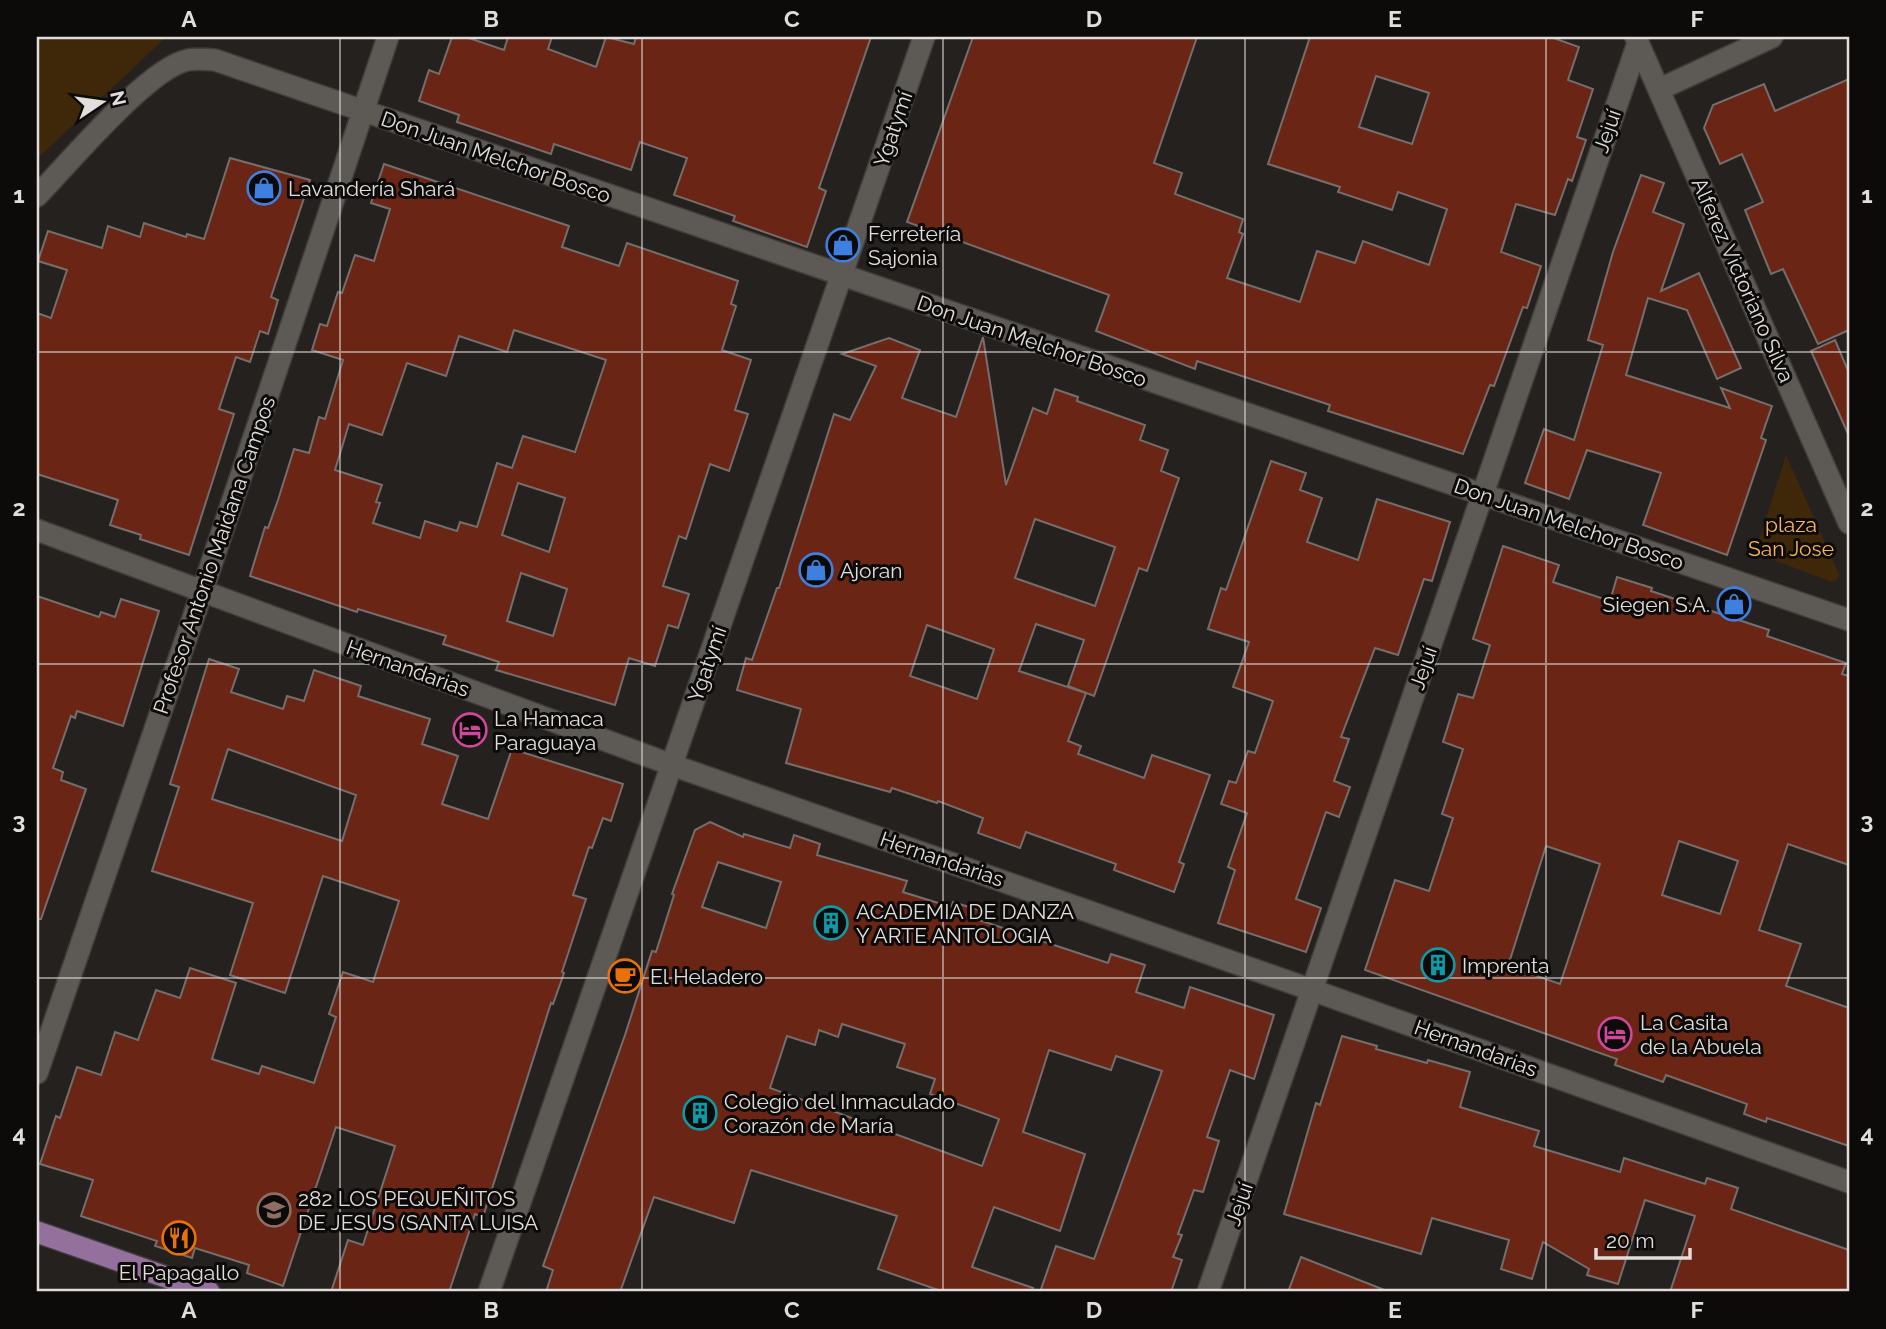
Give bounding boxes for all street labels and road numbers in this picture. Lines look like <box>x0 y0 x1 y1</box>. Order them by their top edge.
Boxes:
street label: Ygatymí <box>868 87 918 170</box>
street label: Don Juan Melchor Bosco <box>378 106 614 208</box>
street label: Jejuí <box>1588 106 1626 156</box>
street label: Alferez Victoriano Silva <box>1687 174 1799 386</box>
street label: Don Juan Melchor Bosco <box>914 290 1150 392</box>
street label: Profesor Antonio Maidana Campos <box>148 393 280 717</box>
street label: Don Juan Melchor Bosco <box>1451 473 1687 575</box>
street label: Ygatymí <box>682 622 732 705</box>
street label: Hernandarias <box>343 634 473 702</box>
street label: Jejuí <box>1404 643 1442 693</box>
street label: Hernandarias <box>877 826 1007 892</box>
street label: Hernandarias <box>1411 1014 1541 1082</box>
street label: Jejuí <box>1220 1179 1258 1229</box>

